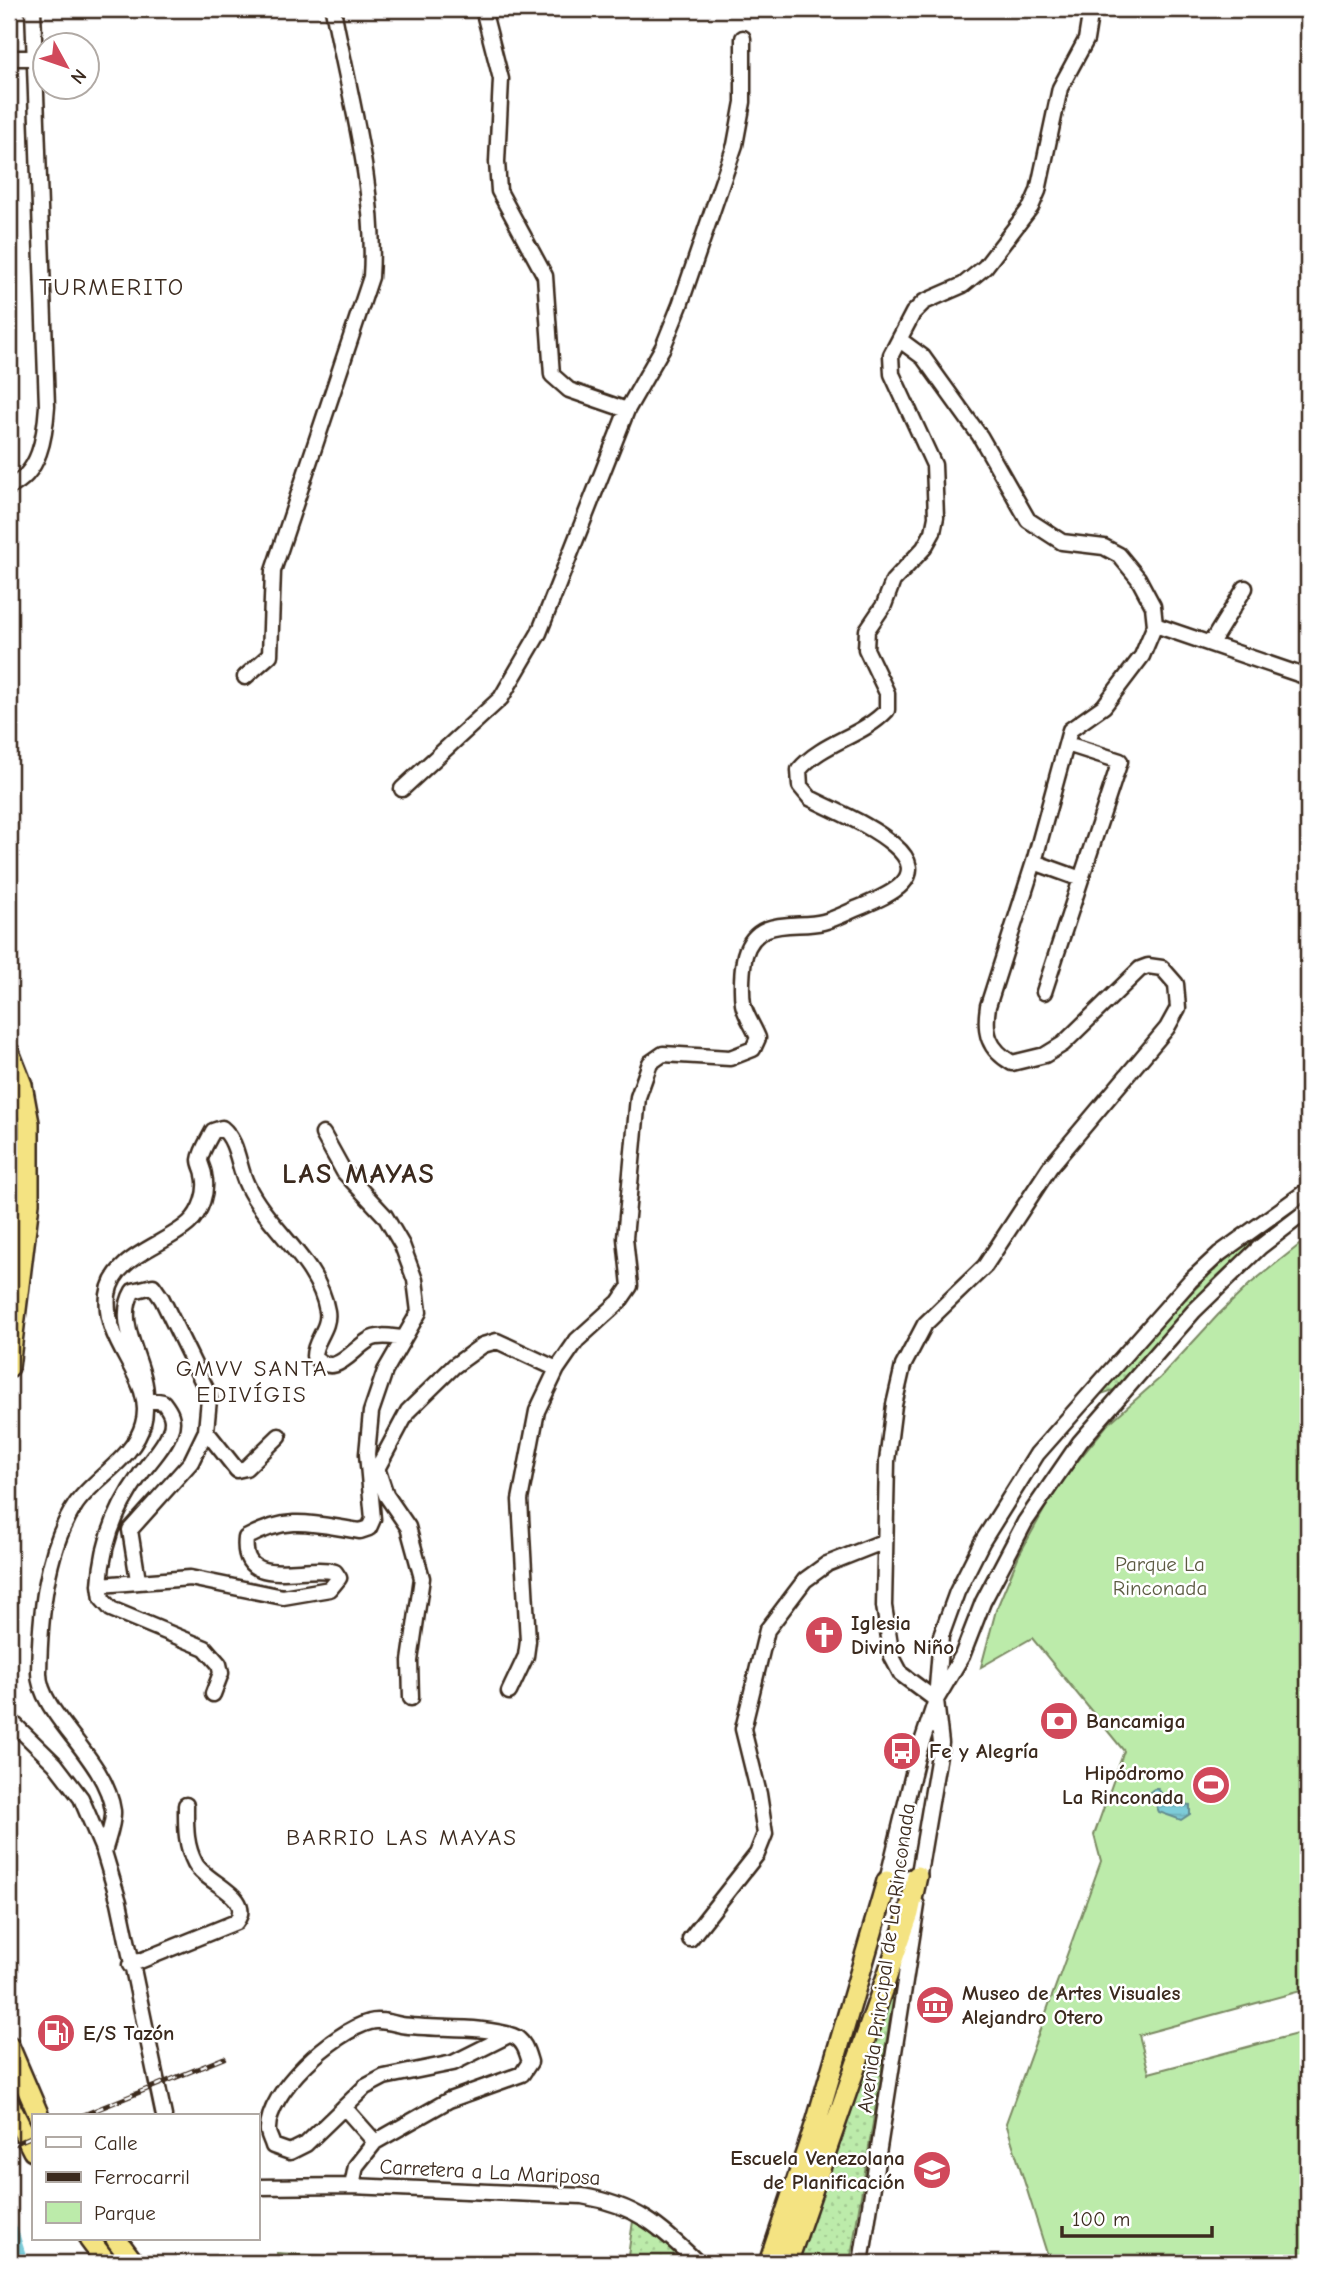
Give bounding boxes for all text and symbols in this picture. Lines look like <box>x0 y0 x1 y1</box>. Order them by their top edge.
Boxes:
north arrow <box>32 32 102 102</box>
text: N <box>66 64 91 88</box>
district label: TURMERITO <box>39 273 185 301</box>
district label: LAS MAYAS <box>282 1158 436 1190</box>
district label: GMVV SANTA EDIVÍGIS <box>176 1355 328 1408</box>
park label: Parque La Rinconada <box>1113 1552 1207 1600</box>
place label: Iglesia Divino Niño <box>851 1611 954 1659</box>
church icon: Iglesia Divino Niño <box>803 1614 845 1656</box>
bank icon: Bancamiga <box>1038 1700 1080 1742</box>
place label: Bancamiga <box>1086 1709 1185 1733</box>
bus stop icon: Fe y Alegría <box>881 1730 923 1772</box>
place label: Fe y Alegría <box>929 1739 1039 1763</box>
place label: Hipódromo La Rinconada <box>1062 1761 1184 1809</box>
sports icon: Hipódromo La Rinconada <box>1190 1764 1232 1806</box>
street label: Avenida Principal de La Rinconada <box>852 1802 920 2114</box>
district label: BARRIO LAS MAYAS <box>286 1824 518 1851</box>
place label: Museo de Artes Visuales Alejandro Otero <box>962 1981 1180 2029</box>
museum icon: Museo de Artes Visuales Alejandro Otero <box>914 1984 956 2026</box>
fuel station icon: E/S Tazón <box>35 2012 77 2054</box>
place label: E/S Tazón <box>83 2021 174 2045</box>
legend <box>32 2114 259 2240</box>
text: Calle <box>94 2131 137 2155</box>
place label: Escuela Venezolana de Planificación <box>730 2146 905 2194</box>
school or university icon: Escuela Venezolana de Planificación <box>911 2149 953 2191</box>
street label: Carretera a La Mariposa <box>379 2154 601 2190</box>
text: Ferrocarril <box>94 2165 190 2189</box>
scale bar <box>1062 2195 1212 2239</box>
text: Parque <box>94 2201 156 2225</box>
text: 100 m <box>1072 2207 1130 2231</box>

